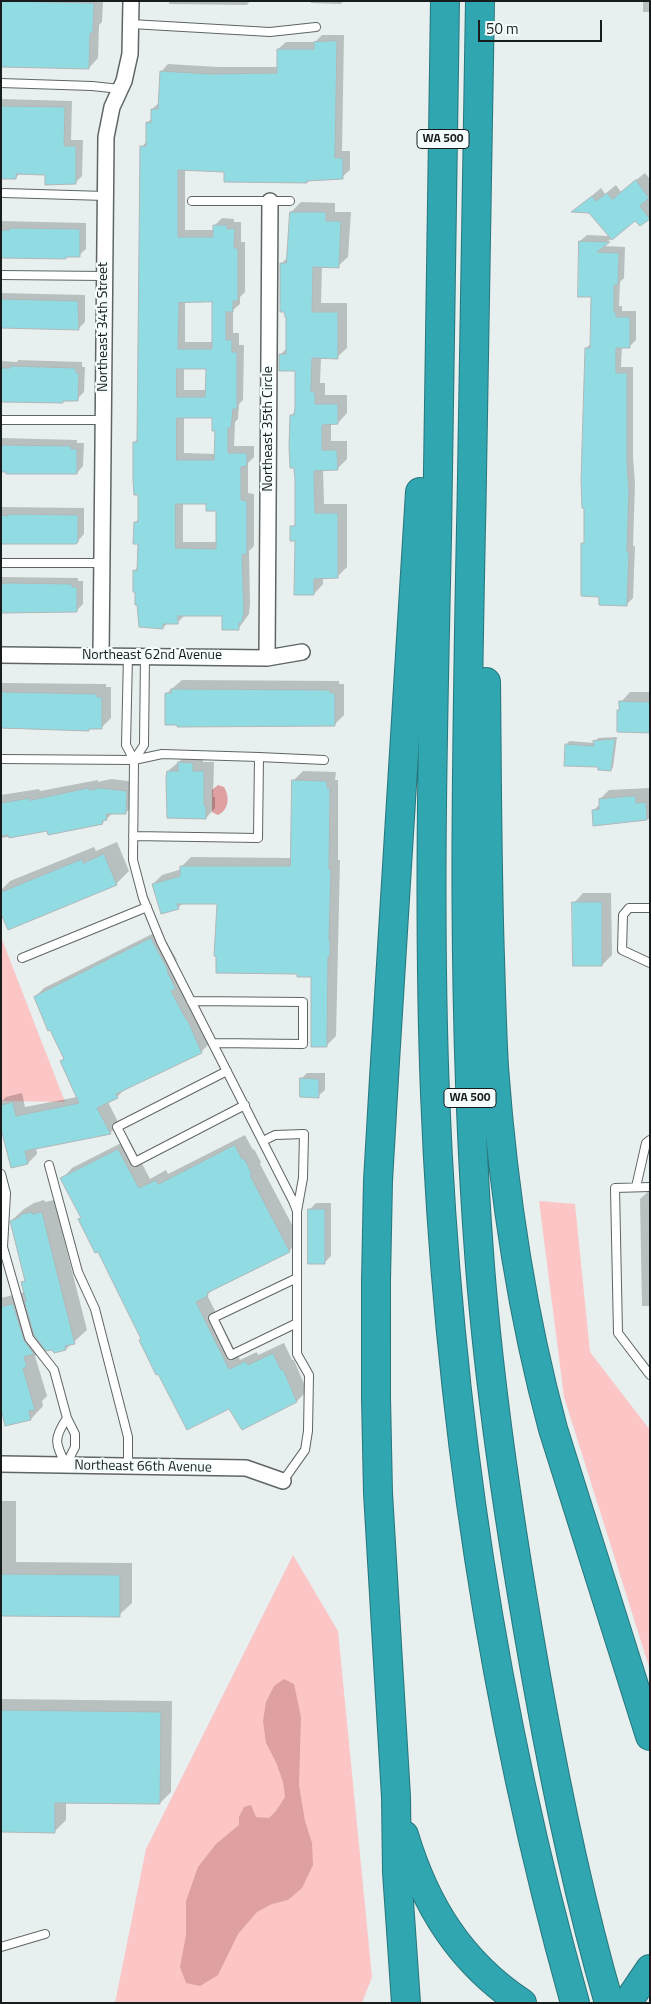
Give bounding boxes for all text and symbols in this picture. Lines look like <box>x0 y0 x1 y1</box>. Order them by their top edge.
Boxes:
scale bar <box>481 10 605 42</box>
text: 50 m <box>486 17 519 40</box>
road number: WA 500 <box>417 130 469 148</box>
street label: Northeast 34th Street <box>96 262 112 392</box>
street label: Northeast 35th Circle <box>261 366 277 492</box>
street label: Northeast 62nd Avenue <box>82 648 222 664</box>
road number: WA 500 <box>444 1088 496 1108</box>
street label: Northeast 66th Avenue <box>74 1457 212 1477</box>

